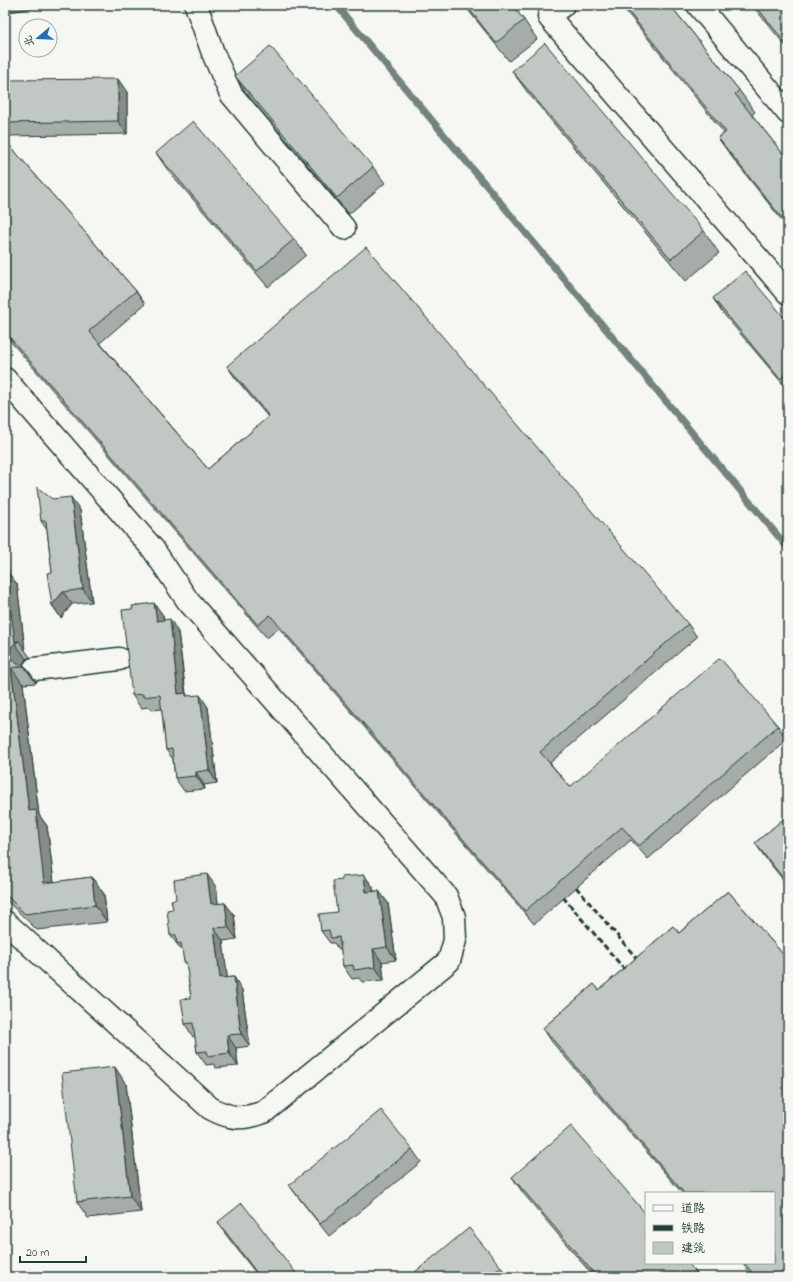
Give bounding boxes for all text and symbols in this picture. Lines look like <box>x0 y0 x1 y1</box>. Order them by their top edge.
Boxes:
north arrow <box>18 18 58 58</box>
text: 北 <box>20 33 39 49</box>
legend <box>645 1192 775 1264</box>
text: 道路 <box>681 1200 705 1218</box>
text: 铁路 <box>681 1220 705 1238</box>
scale bar <box>20 1238 86 1264</box>
text: 建筑 <box>681 1240 705 1258</box>
text: 20 m <box>26 1244 49 1262</box>

